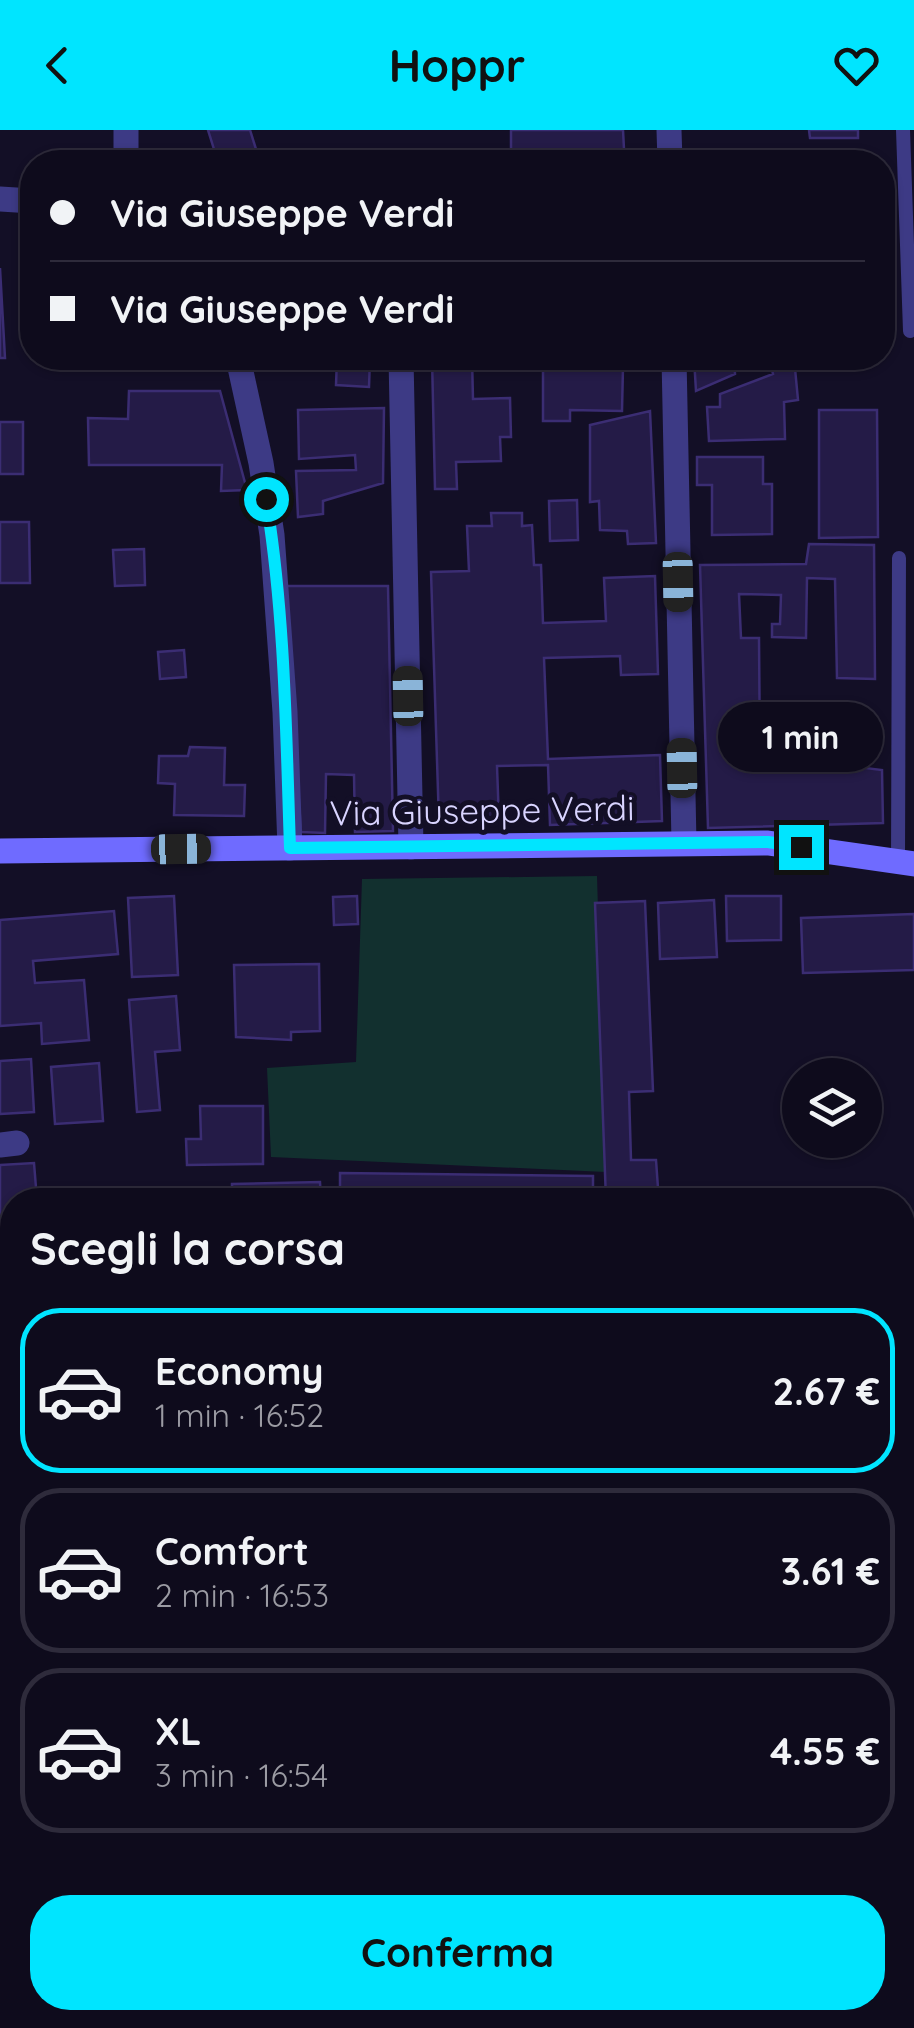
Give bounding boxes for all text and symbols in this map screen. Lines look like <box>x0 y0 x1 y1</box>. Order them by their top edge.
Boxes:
text: Hoppr <box>389 37 525 93</box>
icon: back <box>30 38 85 93</box>
icon: heart <box>829 38 884 93</box>
text: Via Giuseppe Verdi <box>110 189 454 237</box>
text: Via Giuseppe Verdi <box>110 285 454 333</box>
route start <box>244 477 289 522</box>
car <box>662 552 694 612</box>
car <box>392 666 424 726</box>
callout: 1 min <box>718 702 884 772</box>
text: 1 min <box>762 717 839 757</box>
car <box>666 738 698 798</box>
street label: Via Giuseppe Verdi <box>329 785 635 835</box>
route end <box>779 825 824 870</box>
car <box>151 833 211 865</box>
map controls <box>782 1058 882 1158</box>
button: layers <box>782 1058 882 1158</box>
text: Scegli la corsa <box>30 1220 345 1276</box>
icon: car <box>35 1346 125 1436</box>
text: Economy <box>155 1347 324 1395</box>
text: 2.67 € <box>773 1367 880 1415</box>
text: 1 min · 16:52 <box>155 1395 324 1435</box>
icon: car <box>35 1526 125 1616</box>
text: Comfort <box>155 1527 309 1575</box>
text: 3.61 € <box>781 1547 880 1595</box>
text: 2 min · 16:53 <box>155 1575 329 1615</box>
icon: car <box>35 1706 125 1796</box>
text: XL <box>155 1707 201 1755</box>
text: 4.55 € <box>770 1727 880 1775</box>
text: 3 min · 16:54 <box>155 1755 328 1795</box>
button: Conferma <box>30 1895 885 2010</box>

